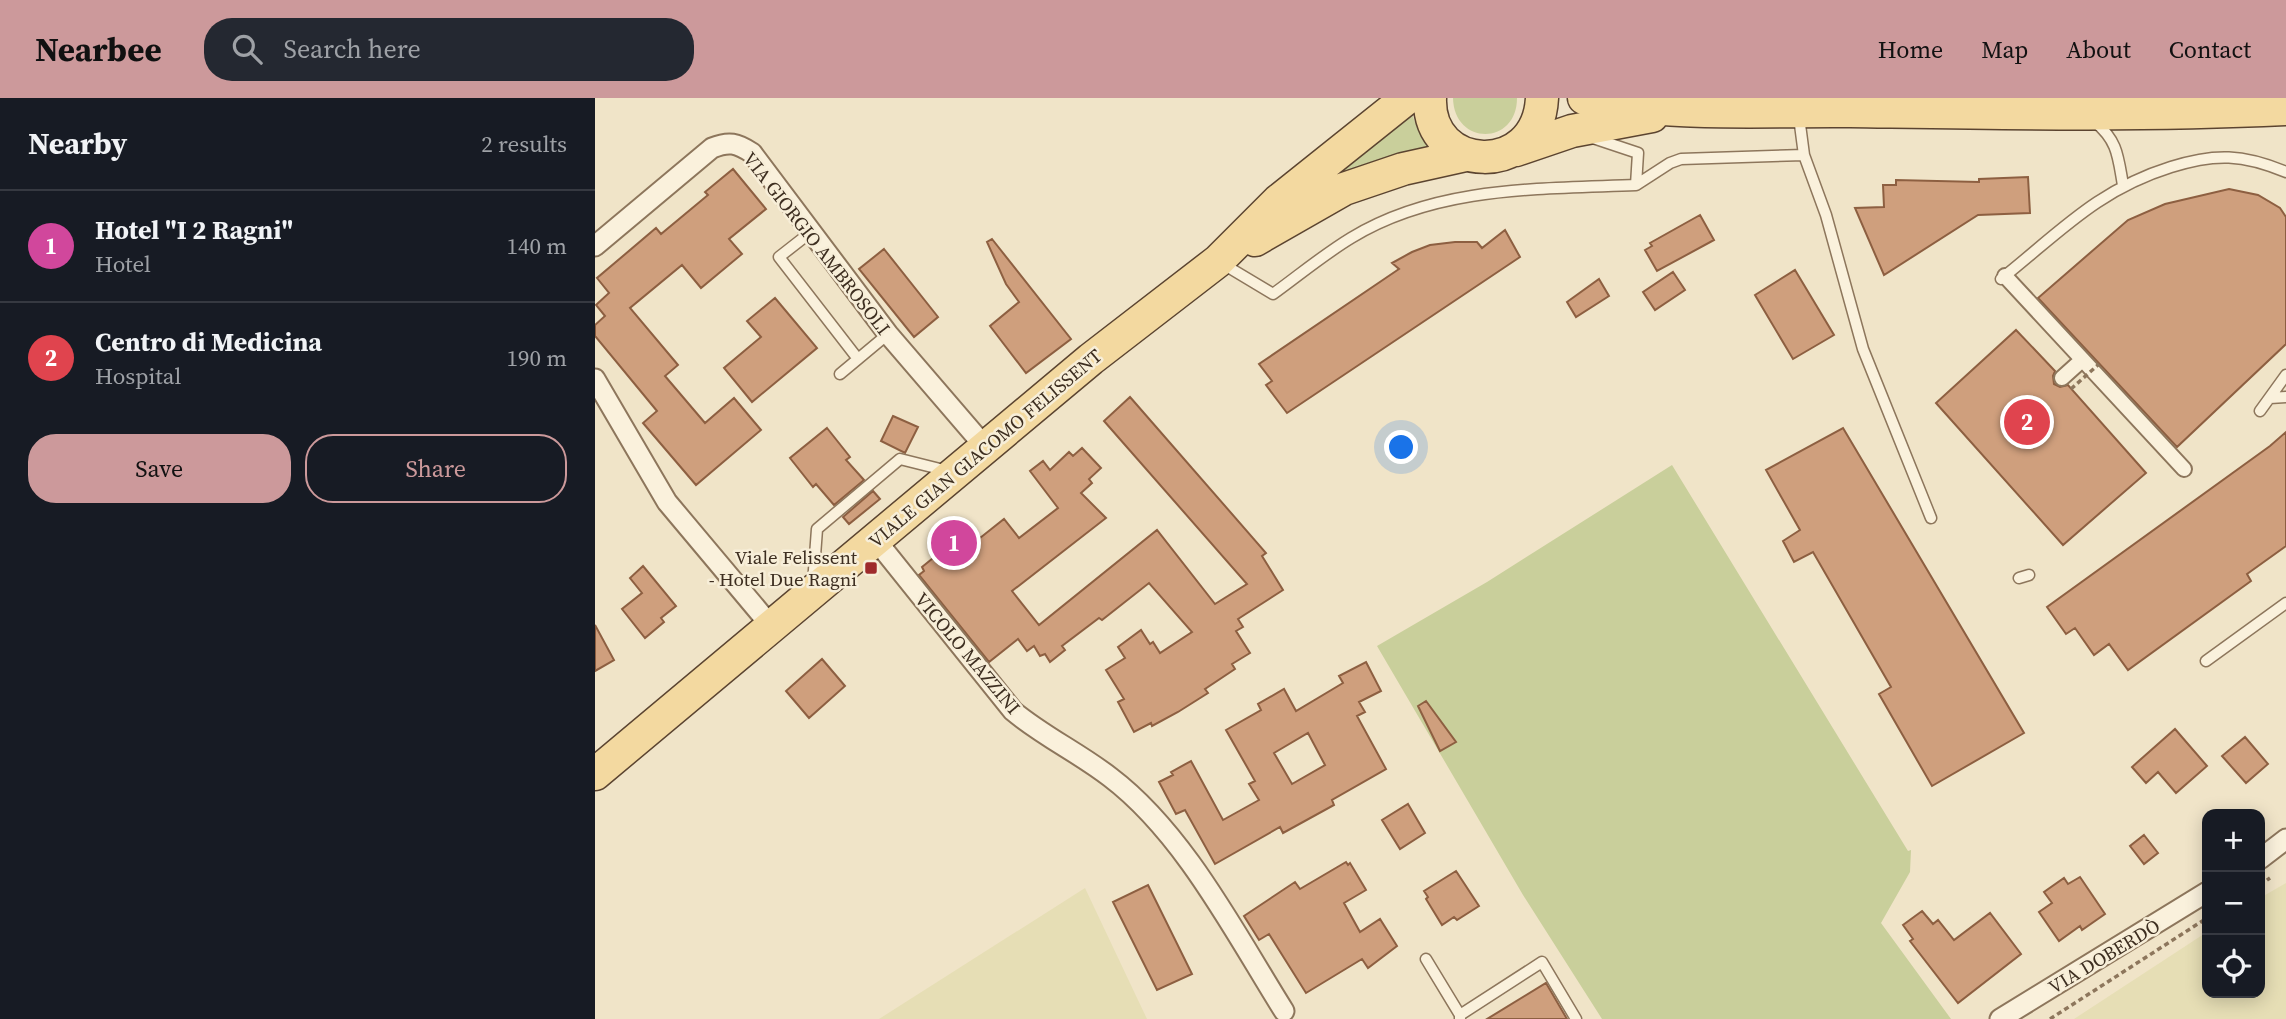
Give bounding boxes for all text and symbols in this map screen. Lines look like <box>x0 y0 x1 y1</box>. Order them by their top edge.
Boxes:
search box <box>204 18 694 81</box>
text: Nearbee <box>35 27 162 72</box>
icon: search <box>228 30 266 68</box>
text: Search here <box>284 31 421 67</box>
text: Home <box>1878 33 1943 66</box>
text: Map <box>1981 33 2028 66</box>
text: About <box>2066 33 2131 66</box>
text: Contact <box>2169 33 2251 66</box>
text: Nearby <box>28 123 127 164</box>
text: 2 results <box>481 128 567 160</box>
street label: VIA GIORGIO AMBROSOLI <box>737 146 897 340</box>
text: Hotel "I 2 Ragni" <box>95 212 293 248</box>
text: 1 <box>45 230 57 262</box>
text: 140 m <box>506 230 567 262</box>
text: Hotel <box>95 248 151 280</box>
text: Centro di Medicina <box>95 324 322 360</box>
text: 2 <box>45 342 57 374</box>
text: 190 m <box>506 342 567 374</box>
street label: VIALE GIAN GIACOMO FELISSENT <box>863 342 1108 554</box>
text: Hospital <box>95 360 181 392</box>
pin: 2 <box>2004 396 2050 448</box>
your location <box>1384 430 1418 464</box>
button: Save <box>28 434 291 503</box>
button: Share <box>305 434 567 503</box>
pin: 1 <box>931 517 977 569</box>
place label: Viale Felissent - Hotel Due Ragni <box>709 544 858 592</box>
marker: Viale Felissent - Hotel Due Ragni <box>863 560 879 576</box>
street label: VICOLO MAZZINI <box>909 587 1027 719</box>
map controls <box>2202 809 2265 998</box>
button: + <box>2202 809 2265 872</box>
button: − <box>2202 872 2265 935</box>
street label: VIA DOBERDÒ <box>2043 912 2165 1000</box>
button: locate <box>2202 935 2265 998</box>

